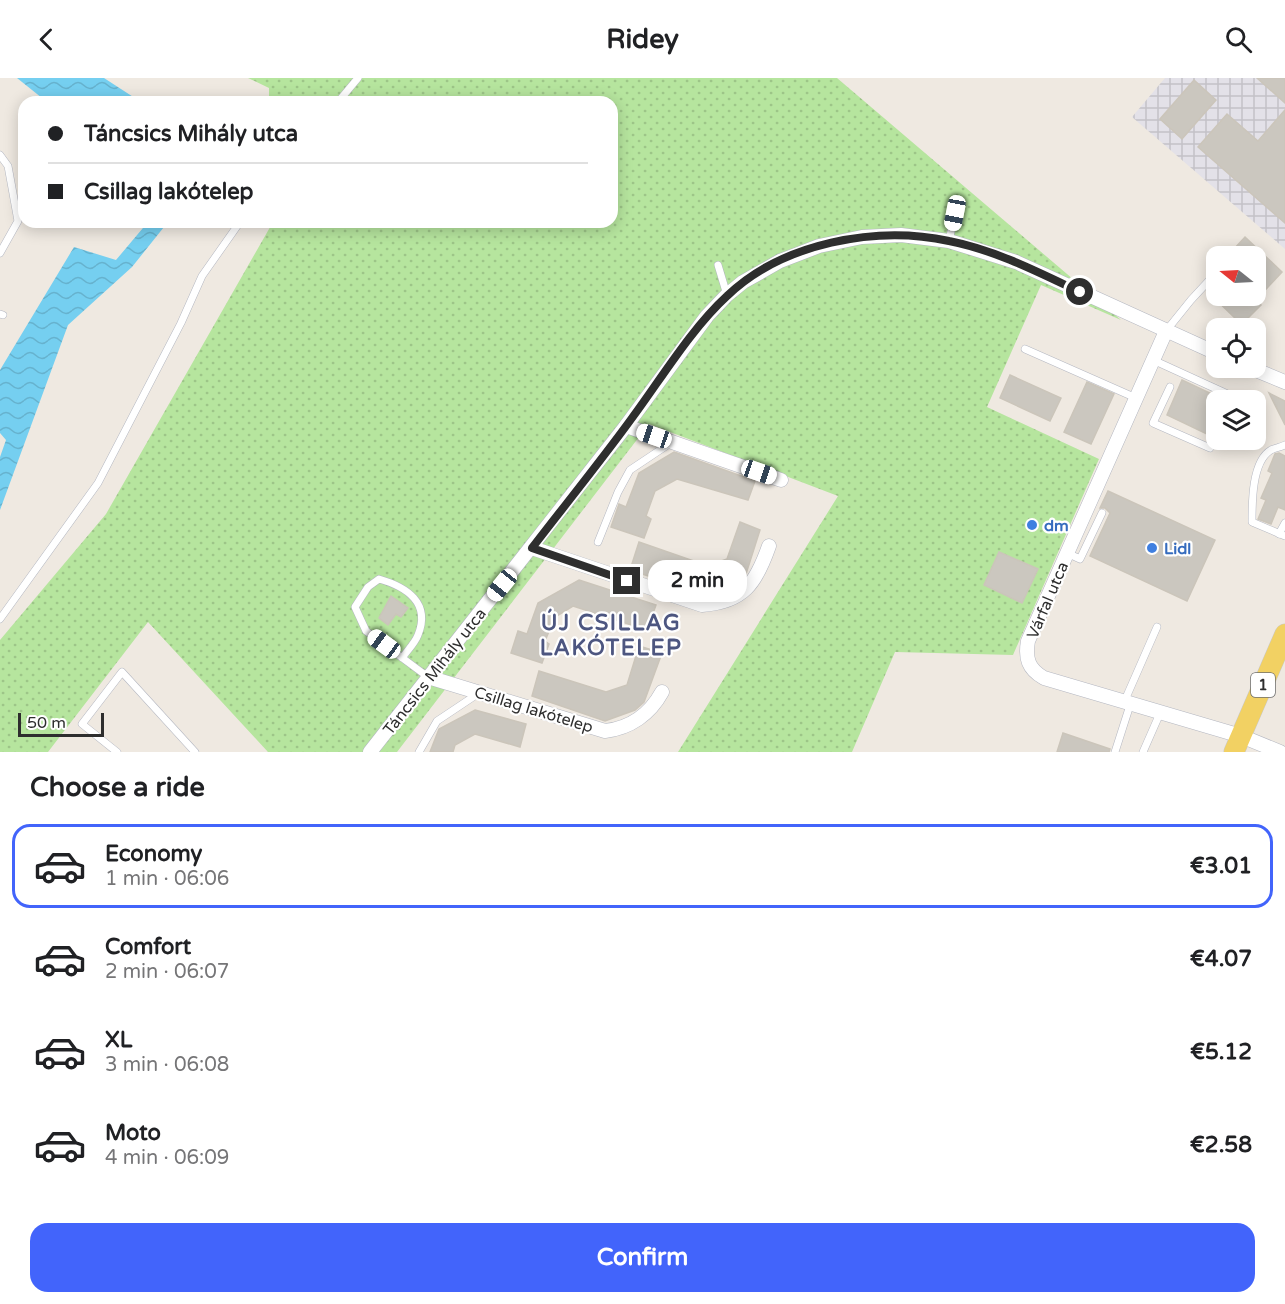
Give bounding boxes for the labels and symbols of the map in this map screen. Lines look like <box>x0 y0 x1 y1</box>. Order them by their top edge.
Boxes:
car <box>943 194 967 232</box>
north arrow <box>1206 246 1266 306</box>
route start <box>1066 278 1093 305</box>
car <box>634 422 674 450</box>
car <box>739 458 779 486</box>
place label: dm <box>1044 516 1069 536</box>
marker: dm <box>1025 518 1039 532</box>
place label: Lidl <box>1164 539 1191 559</box>
marker: Lidl <box>1145 541 1159 555</box>
street label: Várfal utca <box>1023 559 1073 642</box>
callout: 2 min <box>648 560 747 602</box>
car <box>484 565 520 605</box>
route end <box>613 567 640 594</box>
street label: Táncsics Mihály utca <box>379 604 491 739</box>
district label: ÚJ CSILLAG LAKÓTELEP <box>540 608 682 661</box>
car <box>364 626 404 662</box>
road number: 1 <box>1251 673 1275 697</box>
street label: Csillag lakótelep <box>472 682 596 738</box>
scale bar <box>18 710 104 738</box>

